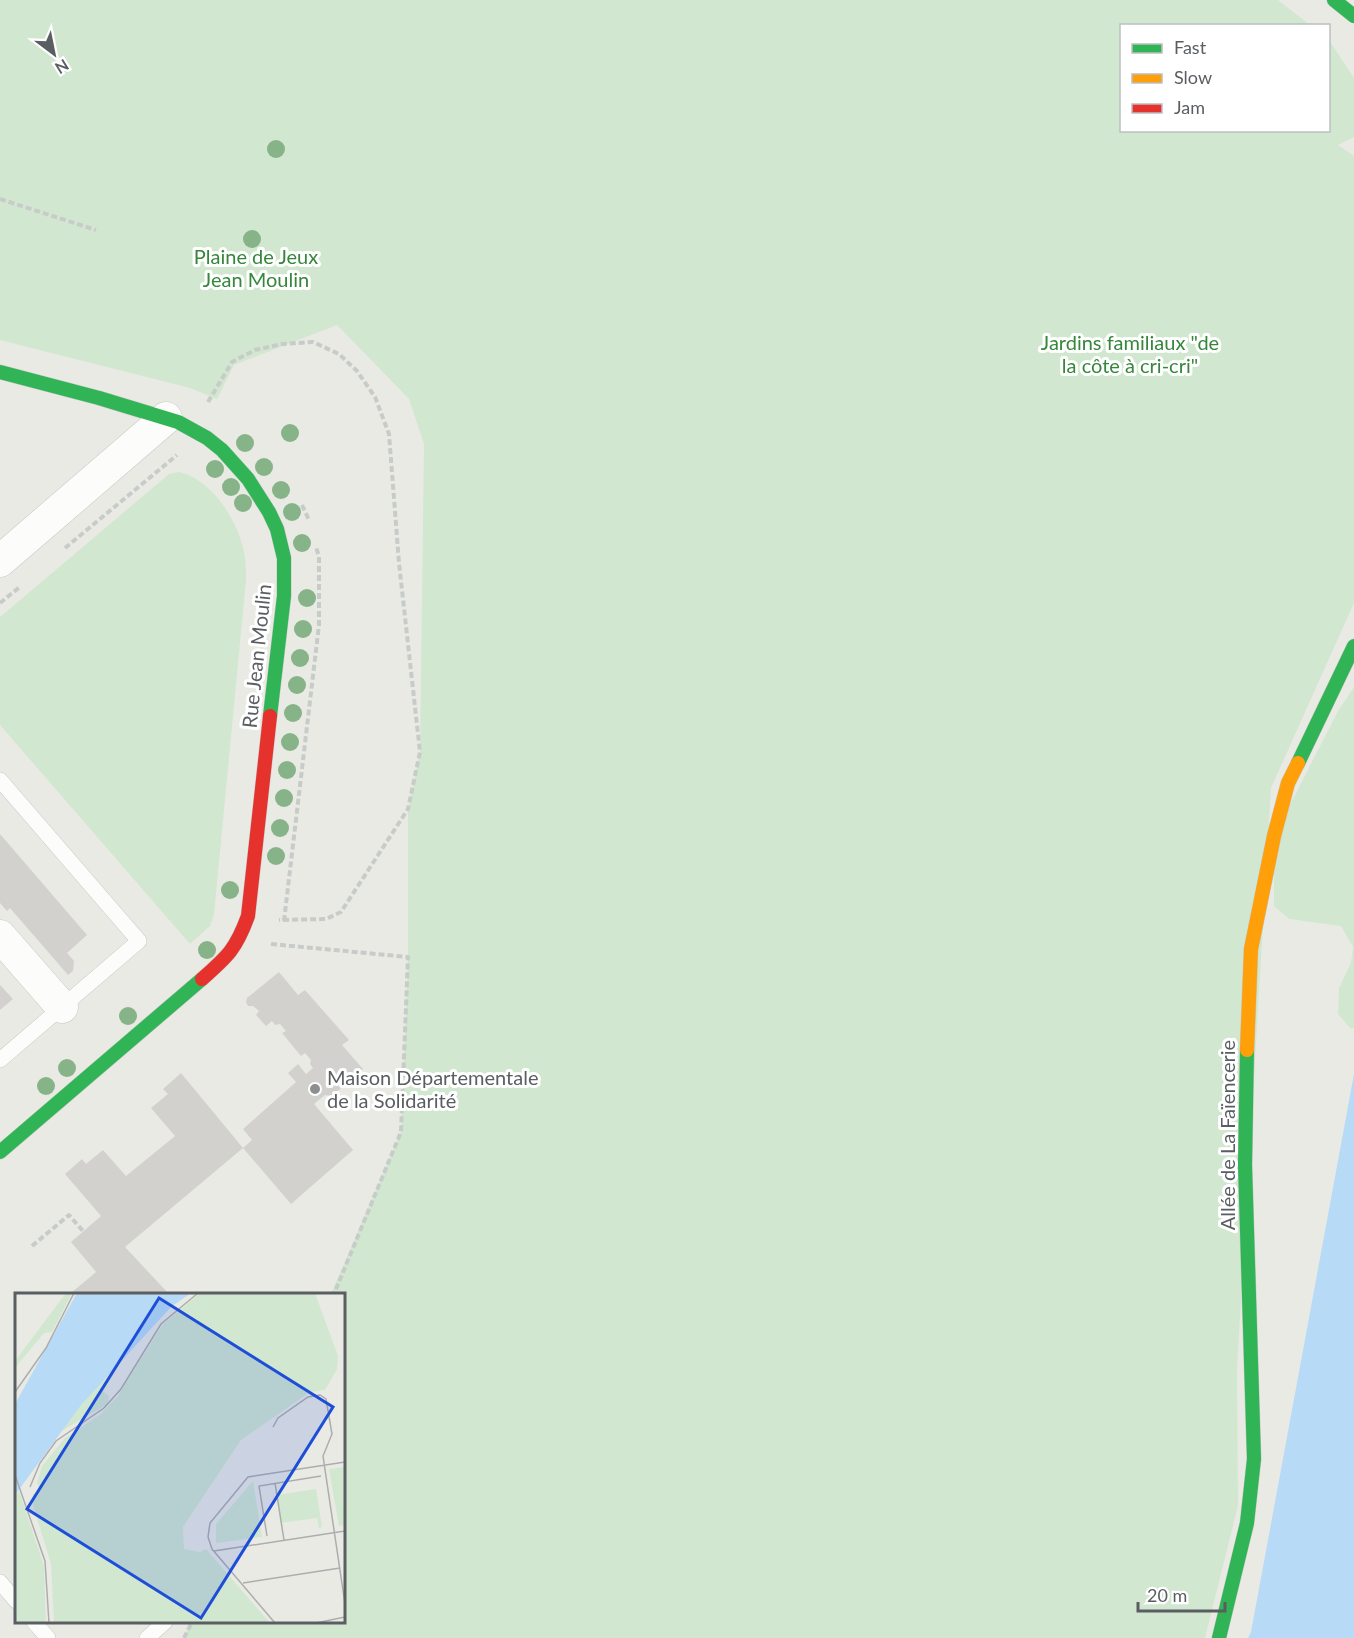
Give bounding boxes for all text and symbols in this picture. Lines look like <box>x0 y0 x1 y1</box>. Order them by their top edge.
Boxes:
north arrow <box>24 24 84 84</box>
legend <box>1120 24 1330 132</box>
text: Fast <box>1174 36 1207 58</box>
text: N <box>52 56 72 78</box>
text: Slow <box>1174 66 1212 88</box>
text: Jam <box>1174 96 1205 118</box>
park label: Plaine de Jeux Jean Moulin <box>194 244 318 291</box>
park label: Jardins familiaux "de la côte à cri-cri" <box>1041 330 1219 377</box>
street label: Rue Jean Moulin <box>237 583 276 729</box>
street label: Allée de La Faïencerie <box>1215 1040 1239 1230</box>
place label: Maison Départementale de la Solidarité <box>327 1065 538 1112</box>
marker: Maison Départementale de la Solidarité <box>308 1082 322 1096</box>
inset map <box>15 1293 345 1623</box>
scale bar <box>1138 1575 1225 1613</box>
text: 20 m <box>1147 1584 1187 1606</box>

